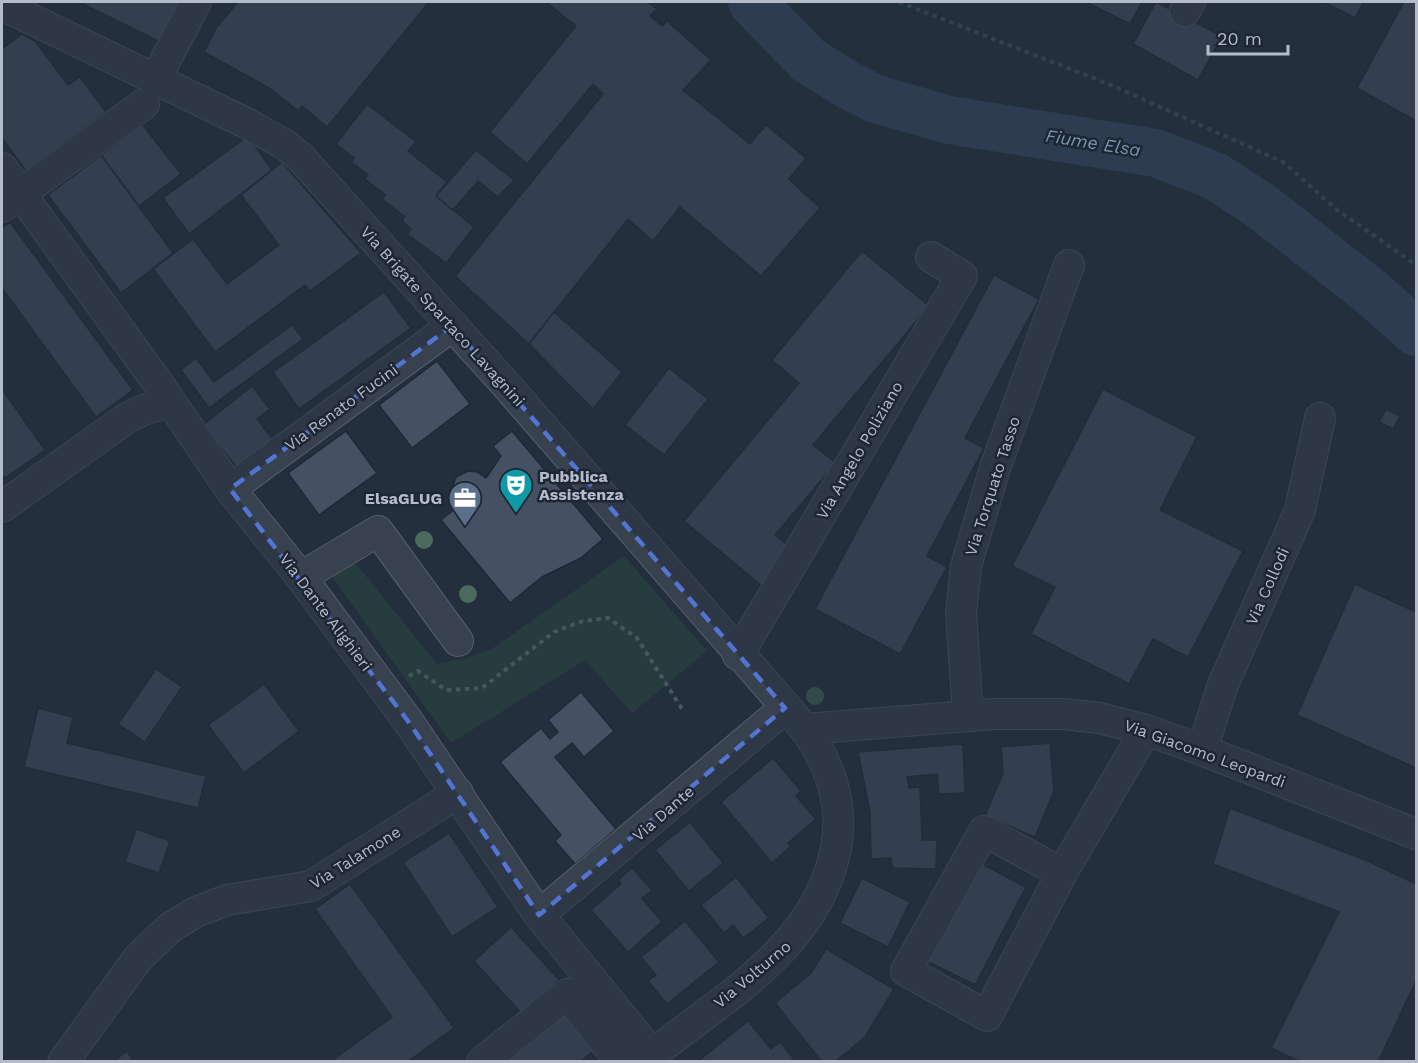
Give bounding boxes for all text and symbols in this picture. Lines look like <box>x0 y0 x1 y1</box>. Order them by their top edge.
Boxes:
scale bar <box>1208 18 1288 56</box>
text: 20 m <box>1217 28 1262 49</box>
water label: Fiume Elsa <box>1044 125 1142 160</box>
street label: Via Brigate Spartaco Lavagnini <box>357 222 529 410</box>
street label: Via Renato Fucini <box>281 360 402 455</box>
street label: Via Angelo Poliziano <box>812 378 907 523</box>
street label: Via Torquato Tasso <box>961 414 1024 558</box>
theatre icon: Pubblica Assistenza <box>498 467 534 514</box>
place label: Pubblica Assistenza <box>539 467 624 504</box>
office icon: ElsaGLUG <box>447 480 483 527</box>
place label: ElsaGLUG <box>365 489 442 508</box>
street label: Via Collodi <box>1242 544 1293 628</box>
street label: Via Dante Alighieri <box>275 550 376 675</box>
street label: Via Giacomo Leopardi <box>1122 715 1288 792</box>
street label: Via Dante <box>629 782 698 845</box>
street label: Via Talamone <box>306 822 404 893</box>
street label: Via Volturno <box>710 937 795 1012</box>

